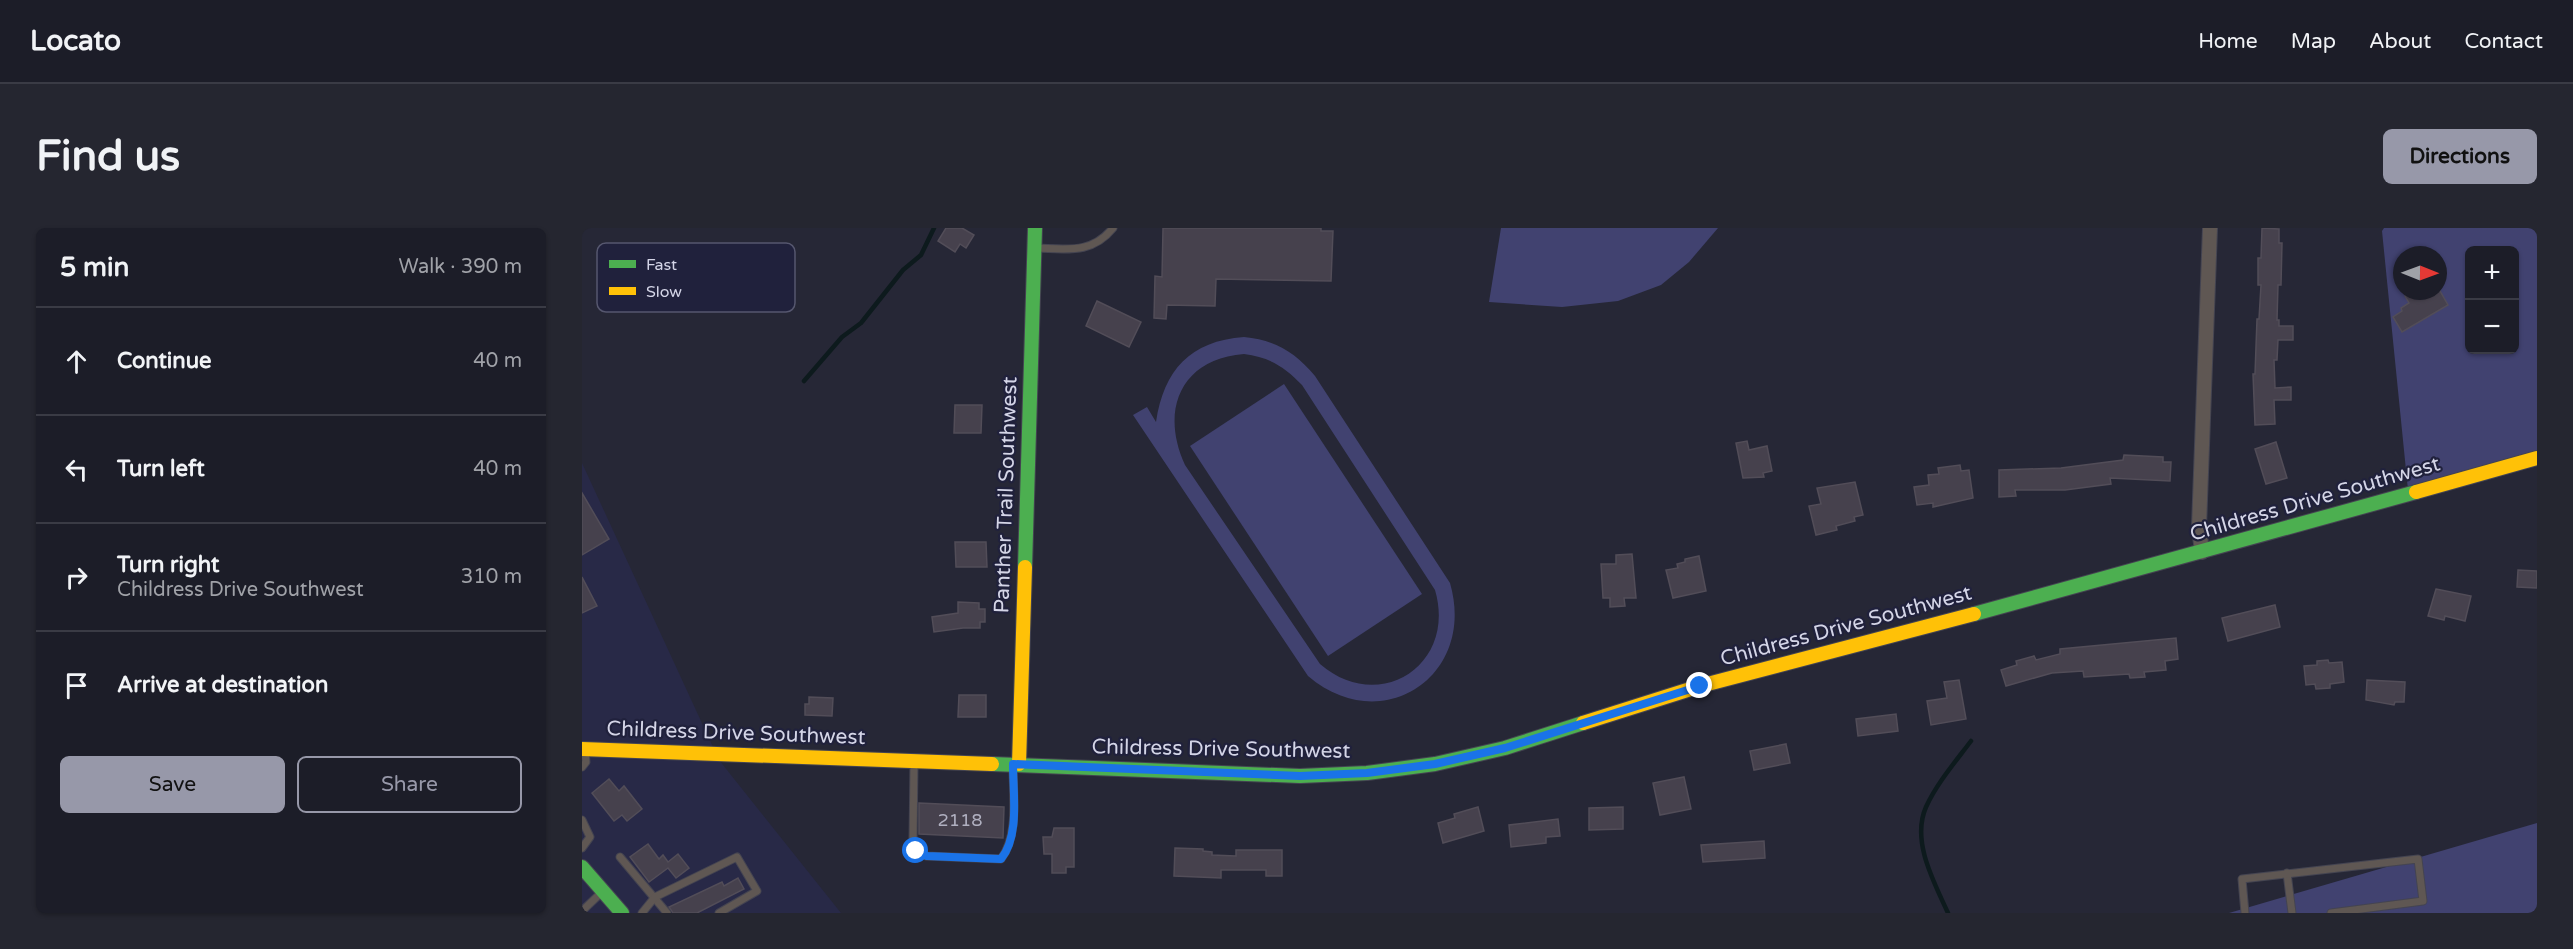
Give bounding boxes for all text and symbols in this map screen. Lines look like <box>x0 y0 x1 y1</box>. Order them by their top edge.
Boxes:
text: Locato <box>30 24 121 58</box>
text: Home <box>2198 29 2258 54</box>
text: Map <box>2291 29 2336 54</box>
text: About <box>2369 29 2431 54</box>
text: Contact <box>2464 29 2543 54</box>
button: Directions <box>2383 129 2537 184</box>
text: Find us <box>36 131 180 182</box>
legend <box>597 243 795 312</box>
north arrow <box>2393 246 2447 300</box>
map controls <box>2465 246 2519 354</box>
button: + <box>2465 246 2519 300</box>
text: 5 min <box>60 252 129 283</box>
text: Walk · 390 m <box>399 255 522 279</box>
text: Fast <box>646 255 677 275</box>
text: Slow <box>646 282 682 302</box>
button: − <box>2465 300 2519 354</box>
icon: ahead <box>60 345 93 378</box>
text: Continue <box>117 348 212 374</box>
text: 40 m <box>473 349 522 373</box>
street label: Panther Trail Southwest <box>989 376 1023 614</box>
street label: Childress Drive Southwest <box>2187 451 2443 547</box>
icon: left <box>60 453 93 486</box>
text: Turn left <box>117 456 205 482</box>
text: 40 m <box>473 457 522 481</box>
text: Turn right <box>117 552 219 578</box>
icon: right <box>60 561 93 594</box>
text: 310 m <box>461 565 522 589</box>
text: Childress Drive Southwest <box>117 578 364 602</box>
street label: Childress Drive Southwest <box>1718 580 1974 672</box>
icon: arrive <box>60 669 93 702</box>
text: Arrive at destination <box>117 672 328 698</box>
route end <box>1686 672 1712 698</box>
street label: Childress Drive Southwest <box>606 716 866 750</box>
street label: Childress Drive Southwest <box>1091 734 1351 764</box>
button: Save <box>60 756 285 813</box>
button: Share <box>297 756 522 813</box>
house number: 2118 <box>937 809 983 831</box>
route start <box>902 837 928 863</box>

